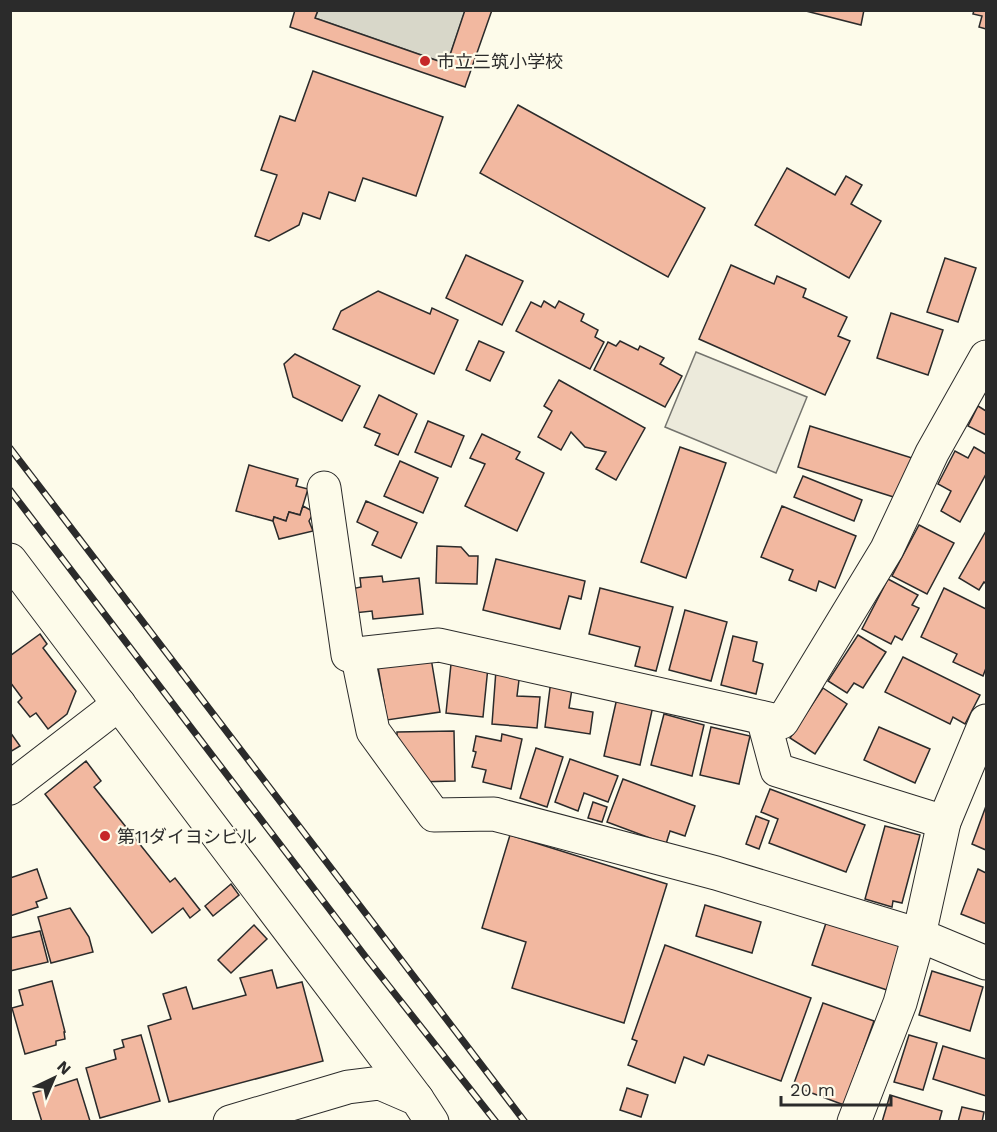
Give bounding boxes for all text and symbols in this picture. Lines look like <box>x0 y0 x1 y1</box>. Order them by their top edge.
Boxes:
place label: 市立三筑小学校 <box>437 51 563 72</box>
marker: 市立三筑小学校 <box>418 54 432 68</box>
place label: 第11ダイヨシビル <box>117 826 257 847</box>
marker: 第11ダイヨシビル <box>98 829 112 843</box>
north arrow <box>24 1048 84 1108</box>
text: N <box>53 1057 75 1079</box>
scale bar <box>781 1069 890 1107</box>
text: 20 m <box>790 1079 835 1100</box>

